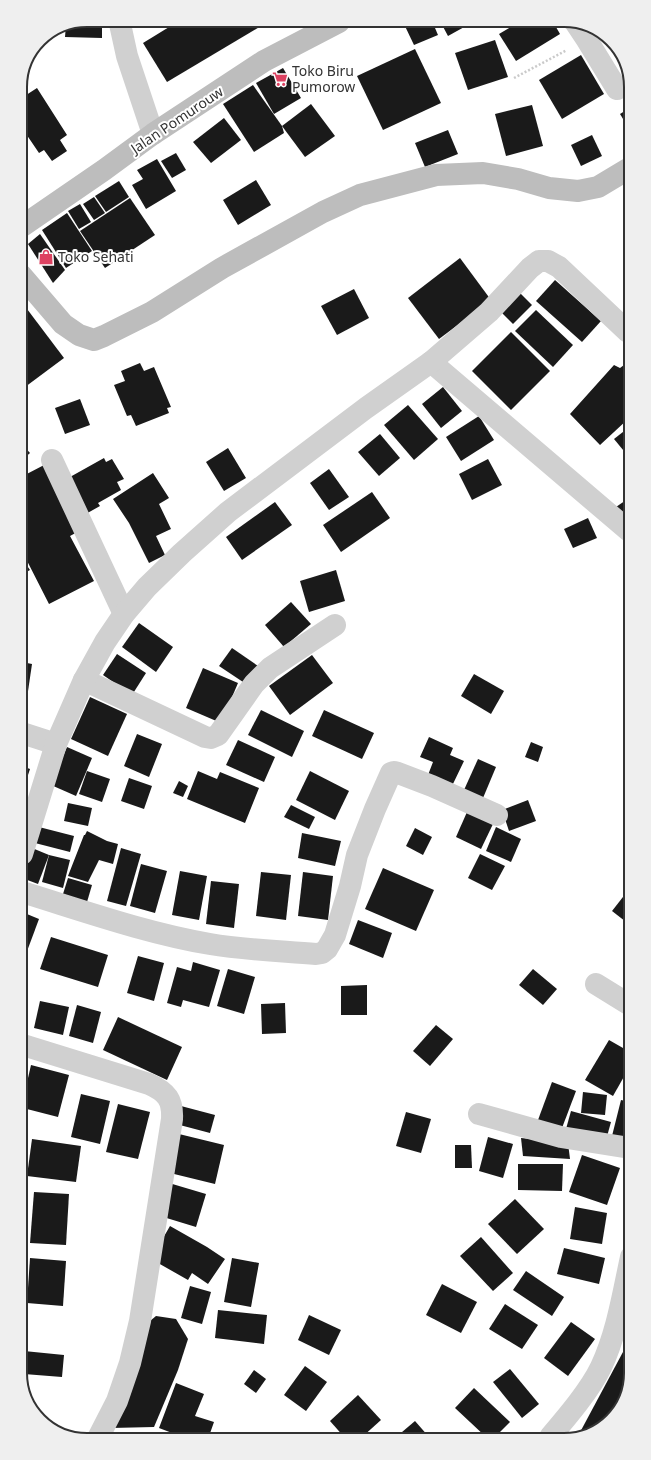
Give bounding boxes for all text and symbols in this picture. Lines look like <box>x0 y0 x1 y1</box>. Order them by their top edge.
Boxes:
place label: Toko Biru Pumorow <box>292 61 355 96</box>
supermarket icon: Toko Biru Pumorow <box>271 70 289 88</box>
street label: Jalan Pomurouw <box>125 82 227 159</box>
place label: Toko Sehati <box>58 247 134 266</box>
shop icon: Toko Sehati <box>37 248 55 266</box>

